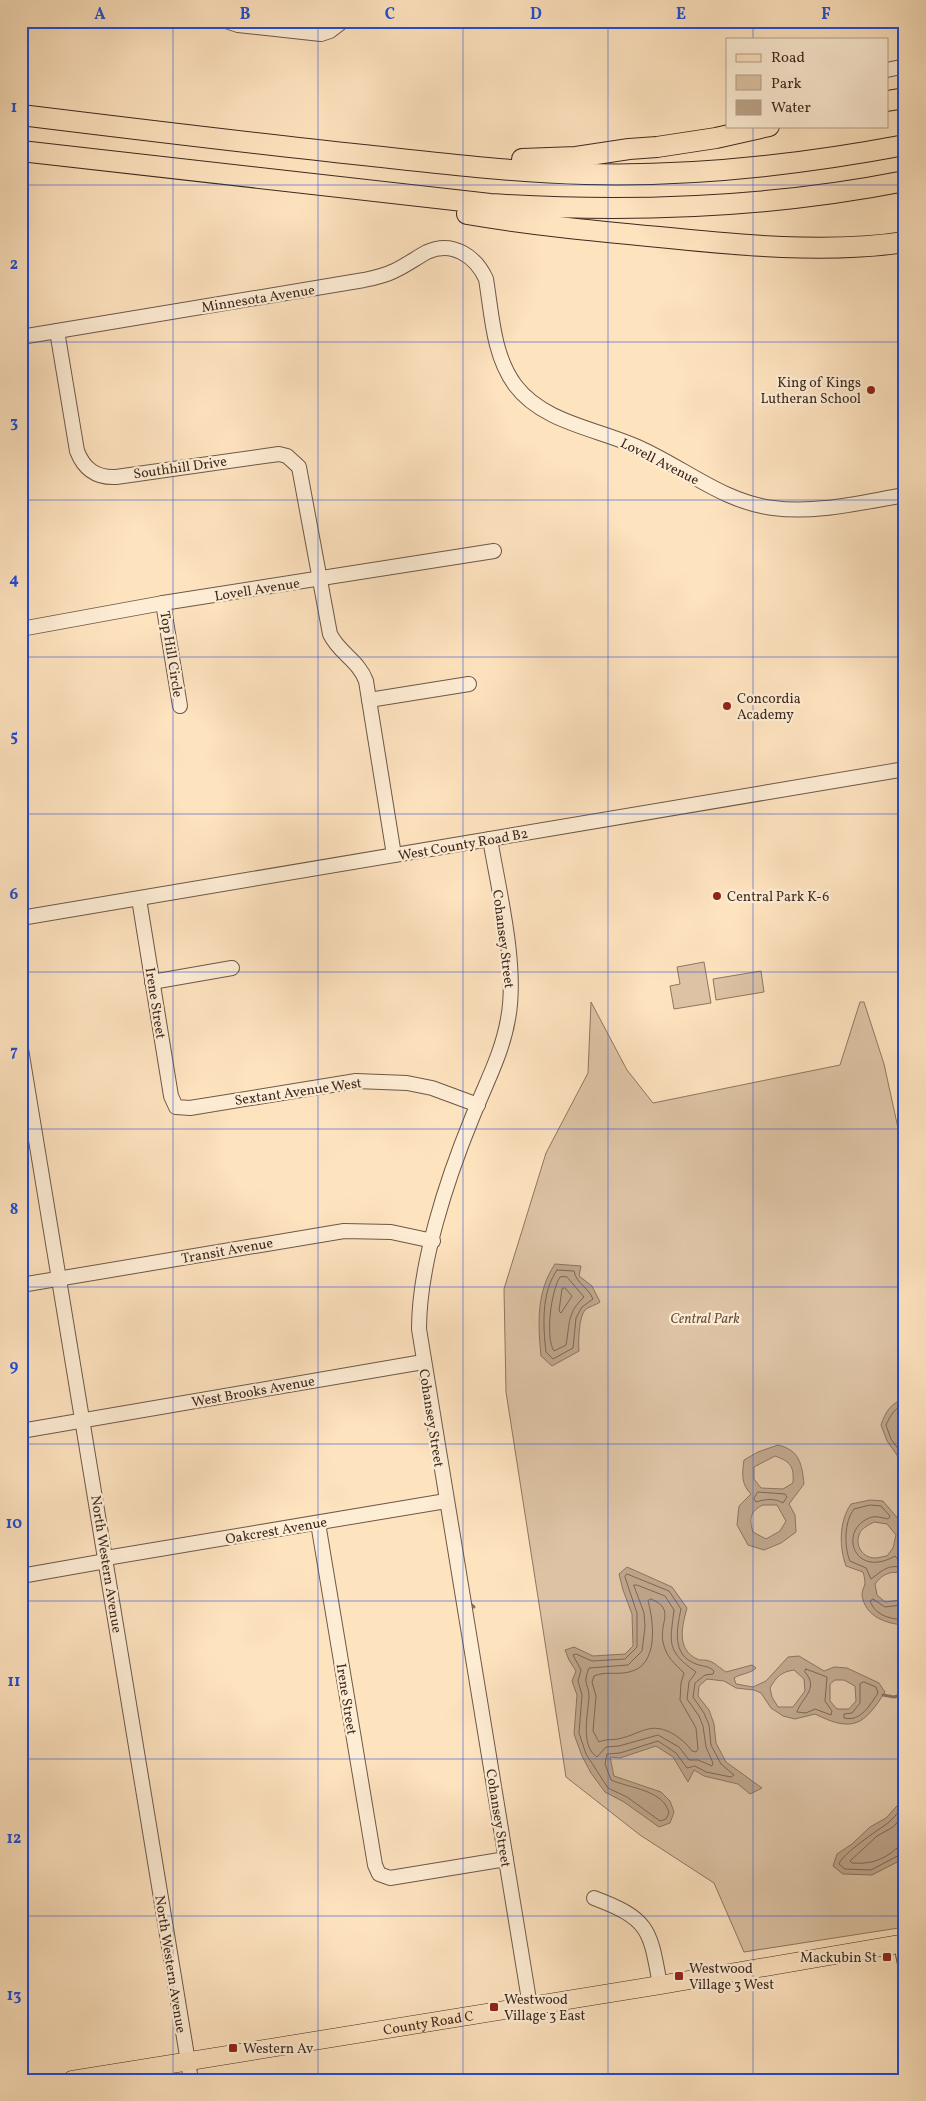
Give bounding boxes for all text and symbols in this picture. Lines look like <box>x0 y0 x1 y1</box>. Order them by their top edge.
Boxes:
text: A <box>94 4 106 26</box>
text: B <box>240 4 251 26</box>
text: C <box>385 4 395 26</box>
text: D <box>530 4 542 26</box>
text: E <box>676 4 686 26</box>
text: F <box>821 4 831 26</box>
legend <box>726 38 888 128</box>
text: Road <box>771 48 805 69</box>
text: Park <box>771 74 802 95</box>
text: 1 <box>11 97 17 119</box>
text: Water <box>771 98 811 119</box>
text: 2 <box>10 254 18 276</box>
street label: Minnesota Avenue <box>200 281 317 318</box>
place label: King of Kings Lutheran School <box>760 374 861 409</box>
marker: King of Kings Lutheran School <box>865 384 877 396</box>
text: 3 <box>10 412 18 434</box>
street label: Lovell Avenue <box>617 434 702 490</box>
street label: Southhill Drive <box>132 452 229 484</box>
text: 4 <box>9 569 19 591</box>
street label: Lovell Avenue <box>213 574 302 607</box>
street label: Top Hill Circle <box>154 610 187 699</box>
place label: Concordia Academy <box>737 690 801 725</box>
marker: Concordia Academy <box>721 700 733 712</box>
text: 5 <box>10 726 18 748</box>
street label: West County Road B2 <box>397 825 530 866</box>
text: 6 <box>10 884 19 906</box>
place label: Central Park K-6 <box>727 888 829 907</box>
street label: Cohansey Street <box>487 889 518 990</box>
marker: Central Park K-6 <box>711 890 723 902</box>
street label: Irene Street <box>140 966 170 1040</box>
text: 7 <box>10 1041 18 1063</box>
street label: Sextant Avenue West <box>233 1074 363 1111</box>
text: 8 <box>10 1199 18 1221</box>
street label: Transit Avenue <box>180 1234 275 1269</box>
park label: Central Park <box>670 1310 740 1329</box>
text: 9 <box>10 1356 19 1378</box>
street label: Cohansey Street <box>413 1368 448 1469</box>
street label: West Brooks Avenue <box>190 1372 317 1413</box>
street label: North Western Avenue <box>85 1494 126 1635</box>
text: 10 <box>6 1513 22 1535</box>
street label: Oakcrest Avenue <box>224 1513 329 1550</box>
street label: Irene Street <box>331 1662 361 1736</box>
text: 11 <box>8 1671 20 1693</box>
street label: Cohansey Street <box>480 1768 515 1869</box>
text: 12 <box>7 1828 21 1850</box>
street label: North Western Avenue <box>149 1894 190 2035</box>
place label: Mackubin St <box>800 1949 877 1968</box>
marker: Mackubin St <box>881 1951 893 1963</box>
place label: Westwood Village 3 West <box>689 1960 774 1995</box>
marker: Westwood Village 3 West <box>673 1970 685 1982</box>
text: 13 <box>7 1985 21 2007</box>
place label: Westwood Village 3 East <box>504 1991 585 2026</box>
marker: Westwood Village 3 East <box>488 2001 500 2013</box>
street label: County Road C <box>382 2007 475 2041</box>
place label: Western Av <box>243 2040 314 2059</box>
marker: Western Av <box>227 2042 239 2054</box>

